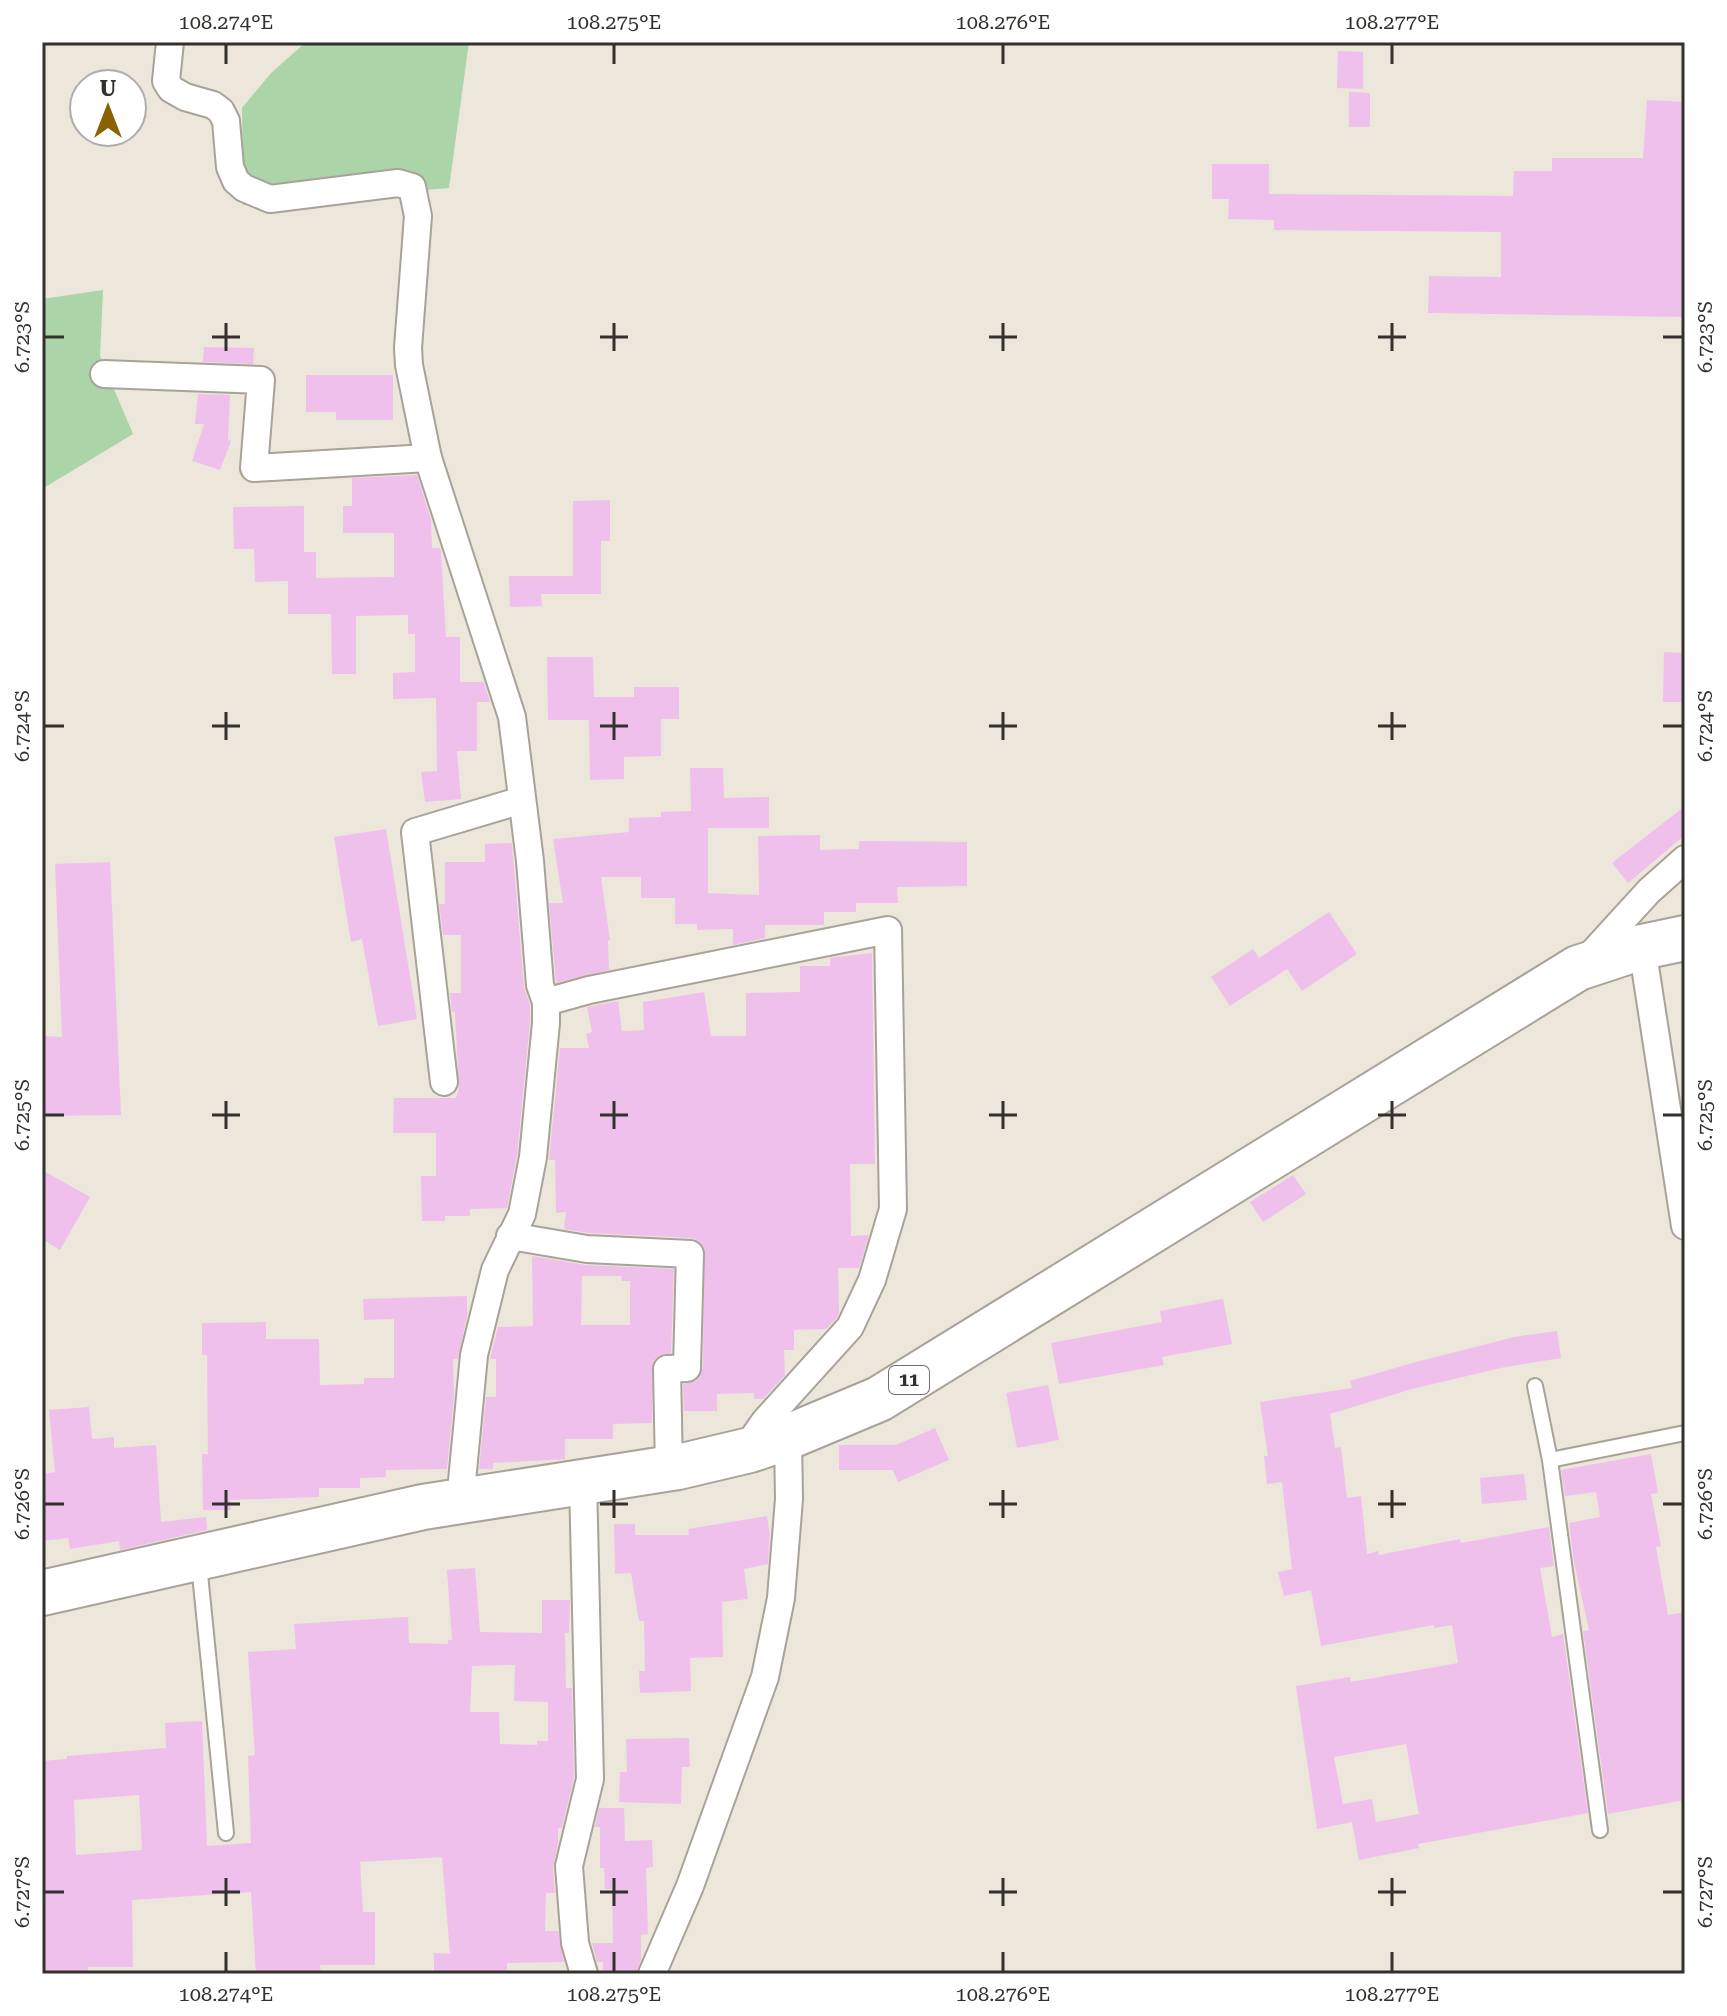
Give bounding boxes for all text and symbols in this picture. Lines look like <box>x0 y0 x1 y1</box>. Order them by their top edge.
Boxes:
text: 108.274°E <box>179 10 273 34</box>
text: 108.275°E <box>567 10 661 34</box>
text: 108.276°E <box>956 10 1050 34</box>
text: 108.277°E <box>1345 10 1439 34</box>
north arrow <box>68 68 148 148</box>
text: U <box>100 76 117 101</box>
text: 6.723°S <box>10 301 34 373</box>
text: 6.723°S <box>1693 301 1717 373</box>
text: 6.724°S <box>10 690 34 762</box>
text: 6.724°S <box>1693 690 1717 762</box>
text: 6.725°S <box>10 1079 34 1151</box>
text: 6.725°S <box>1693 1079 1717 1151</box>
road number: 11 <box>889 1366 929 1394</box>
text: 6.726°S <box>10 1468 34 1540</box>
text: 6.726°S <box>1693 1468 1717 1540</box>
text: 6.727°S <box>10 1856 34 1928</box>
text: 6.727°S <box>1693 1856 1717 1928</box>
text: 108.274°E <box>179 1982 273 2006</box>
text: 108.275°E <box>567 1982 661 2006</box>
text: 108.276°E <box>956 1982 1050 2006</box>
text: 108.277°E <box>1345 1982 1439 2006</box>

